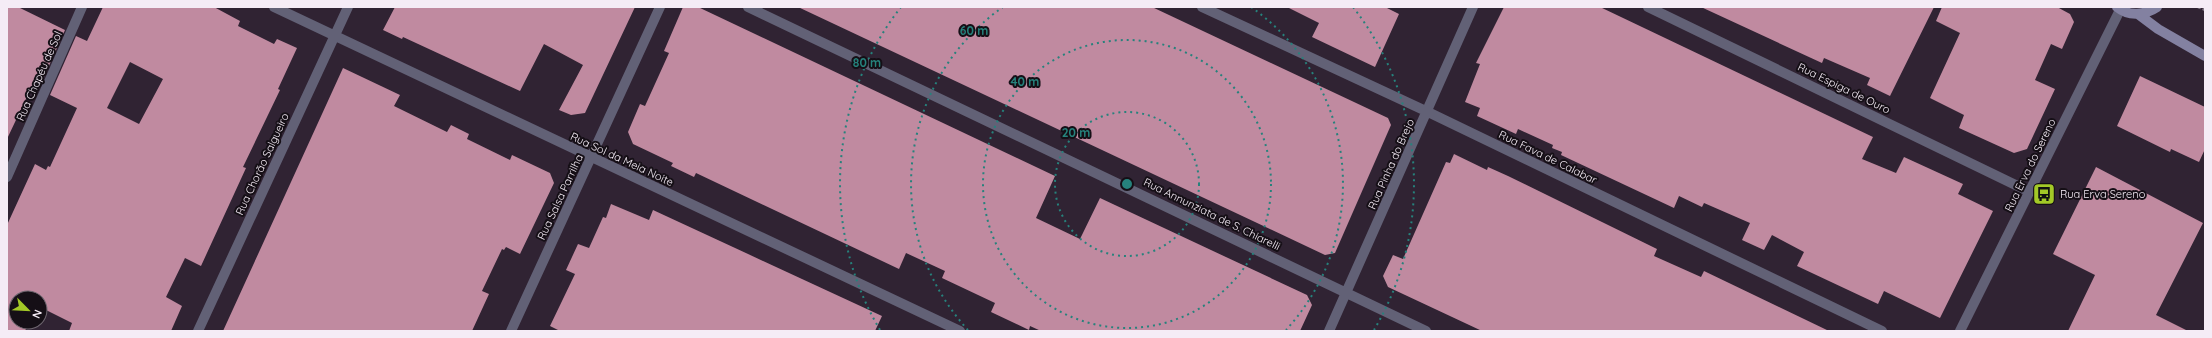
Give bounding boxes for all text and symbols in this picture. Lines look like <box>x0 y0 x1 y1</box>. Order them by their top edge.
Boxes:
text: 60 m <box>960 23 988 38</box>
street label: Rua Chapéu de Sol <box>13 29 65 123</box>
text: 80 m <box>853 55 881 70</box>
street label: Rua Espiga de Ouro <box>1795 60 1893 117</box>
text: 40 m <box>1011 74 1039 89</box>
street label: Rua Chorão Salgueiro <box>232 110 292 217</box>
street label: Rua Pinha do Brejo <box>1365 116 1417 211</box>
street label: Rua Erva do Sereno <box>2001 116 2059 214</box>
text: 20 m <box>1062 125 1090 140</box>
street label: Rua Fava de Calabar <box>1497 127 1600 187</box>
street label: Rua Sol da Meia Noite <box>568 129 676 189</box>
street label: Rua Salsa Parrilha <box>534 152 586 242</box>
street label: Rua Annunziata de S. Chiarelli <box>1141 175 1283 253</box>
centre of rings <box>1120 177 1134 191</box>
bus stop icon: Rua Erva Sereno <box>2031 181 2057 207</box>
place label: Rua Erva Sereno <box>2060 187 2146 201</box>
north arrow <box>8 290 48 330</box>
text: N <box>29 308 45 321</box>

